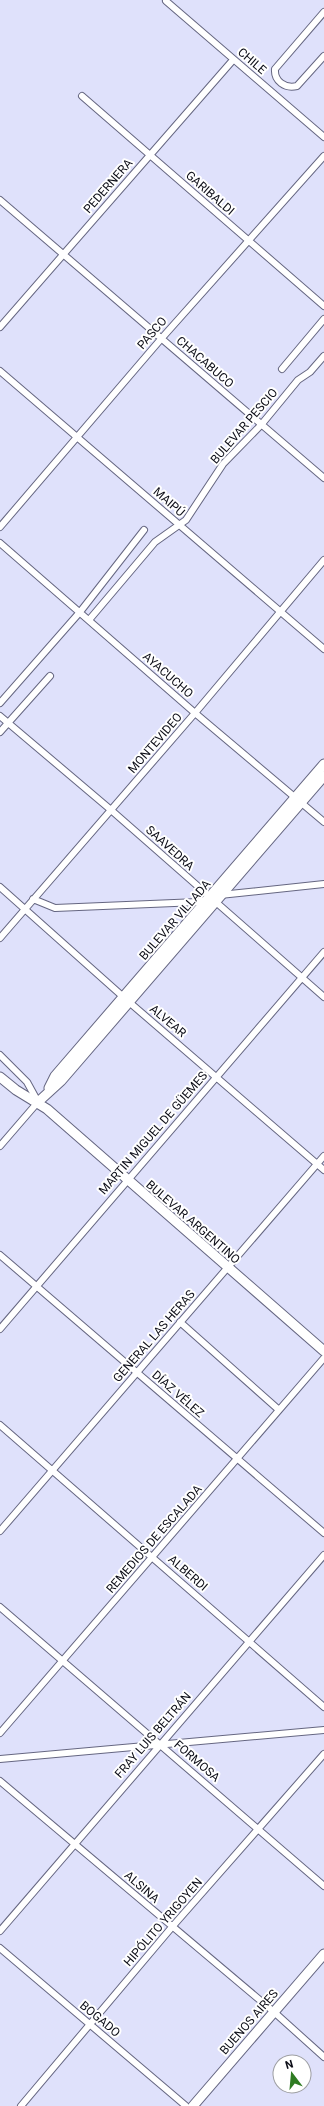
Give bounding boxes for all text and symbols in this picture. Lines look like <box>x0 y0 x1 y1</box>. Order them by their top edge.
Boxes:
street label: CHILE <box>235 45 269 77</box>
street label: PEDERNERA <box>81 156 135 216</box>
street label: GARIBALDI <box>183 168 237 218</box>
street label: PASCO <box>134 314 170 352</box>
street label: CHACABUCO <box>174 333 236 391</box>
street label: BULEVAR PESCIO <box>208 386 280 466</box>
street label: MAIPÚ <box>150 484 188 519</box>
street label: AYACUCHO <box>140 649 196 701</box>
street label: MONTEVIDEO <box>125 710 185 776</box>
street label: SAAVEDRA <box>143 823 197 873</box>
street label: BULEVAR VILLADA <box>136 877 214 963</box>
street label: ALVEAR <box>147 1002 189 1041</box>
street label: MARTIN MIGUEL DE GÜEMES <box>95 1068 210 1197</box>
street label: BULEVAR ARGENTINO <box>143 1177 243 1267</box>
street label: GENERAL LAS HERAS <box>110 1287 198 1385</box>
street label: DÍAZ VÉLEZ <box>149 1367 207 1420</box>
street label: REMEDIOS DE ESCALADA <box>103 1482 205 1596</box>
street label: ALBERDI <box>166 1552 210 1594</box>
street label: FRAY LUIS BELTRÁN <box>111 1689 194 1781</box>
street label: FORMOSA <box>171 1737 223 1785</box>
street label: ALSINA <box>122 1868 162 1906</box>
street label: HIPÓLITO YRIGOYEN <box>120 1874 205 1969</box>
street label: BUENOS AIRES <box>217 1987 281 2057</box>
street label: BOGADO <box>77 1998 123 2040</box>
north arrow <box>272 2054 312 2094</box>
text: N <box>284 2057 295 2072</box>

